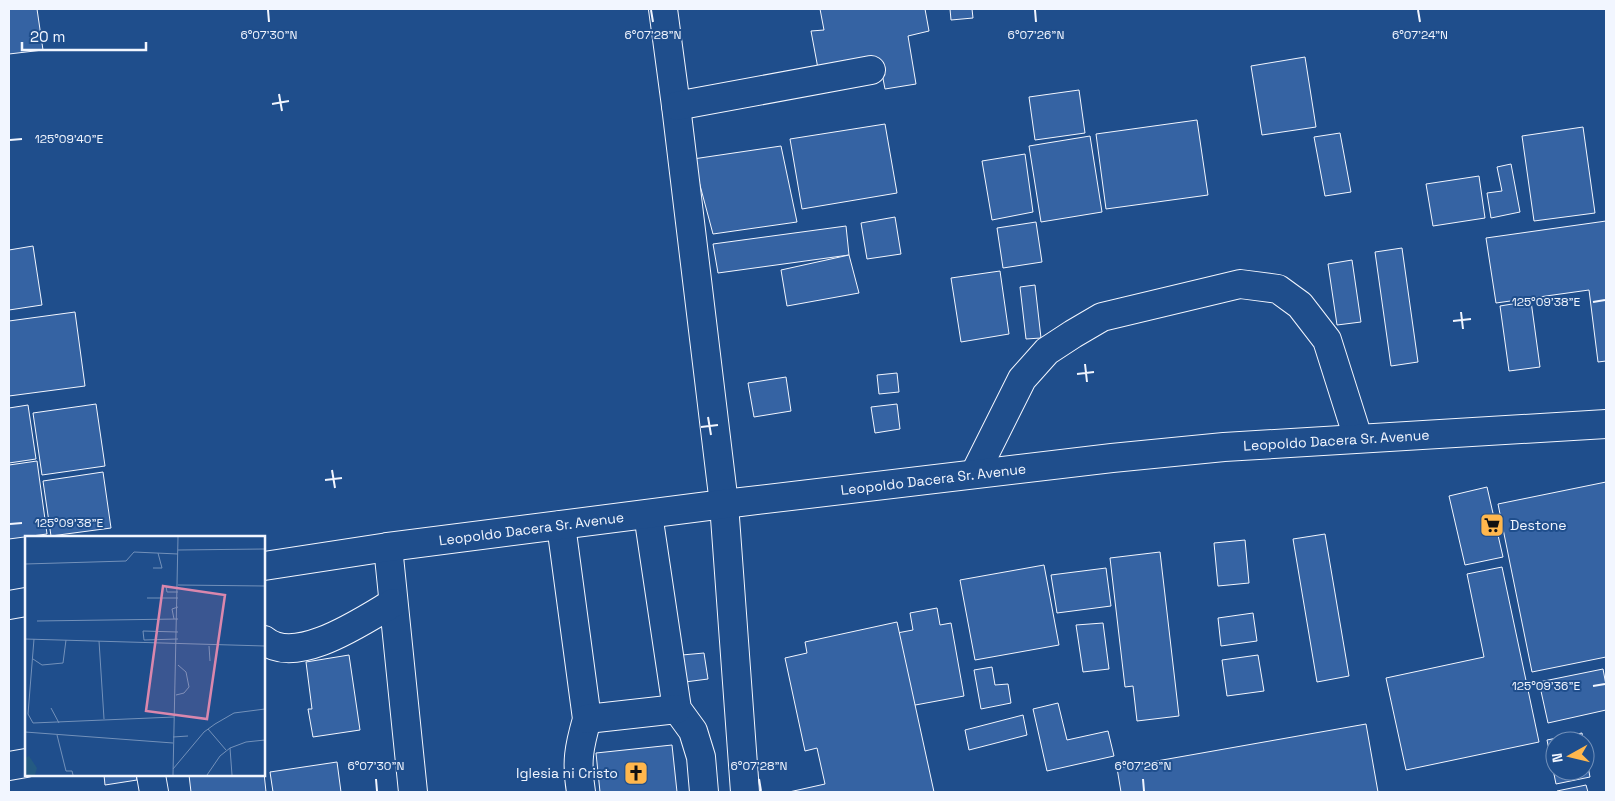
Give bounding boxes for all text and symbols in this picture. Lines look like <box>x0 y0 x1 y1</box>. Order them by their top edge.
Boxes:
scale bar <box>22 20 146 52</box>
text: 20 m <box>30 27 65 46</box>
text: 6°07'30"N <box>240 27 298 43</box>
text: 6°07'28"N <box>625 27 681 43</box>
text: 6°07'26"N <box>1008 27 1064 43</box>
text: 6°07'24"N <box>1392 27 1448 43</box>
text: 125°09'40"E <box>35 131 104 147</box>
text: 125°09'38"E <box>1512 294 1581 310</box>
street label: Leopoldo Dacera Sr. Avenue <box>1243 426 1430 455</box>
street label: Leopoldo Dacera Sr. Avenue <box>840 459 1027 499</box>
street label: Leopoldo Dacera Sr. Avenue <box>438 508 625 549</box>
supermarket icon: Destone <box>1479 512 1505 538</box>
text: 125°09'38"E <box>35 515 104 531</box>
place label: Destone <box>1510 516 1567 534</box>
inset map <box>25 536 265 776</box>
text: 125°09'36"E <box>1512 678 1580 694</box>
north arrow <box>1545 731 1595 781</box>
text: N <box>1548 752 1567 764</box>
text: 6°07'30"N <box>347 758 405 774</box>
text: 6°07'28"N <box>731 758 787 774</box>
text: 6°07'26"N <box>1115 758 1171 774</box>
church icon: Iglesia ni Cristo <box>623 760 649 786</box>
place label: Iglesia ni Cristo <box>516 764 618 782</box>

